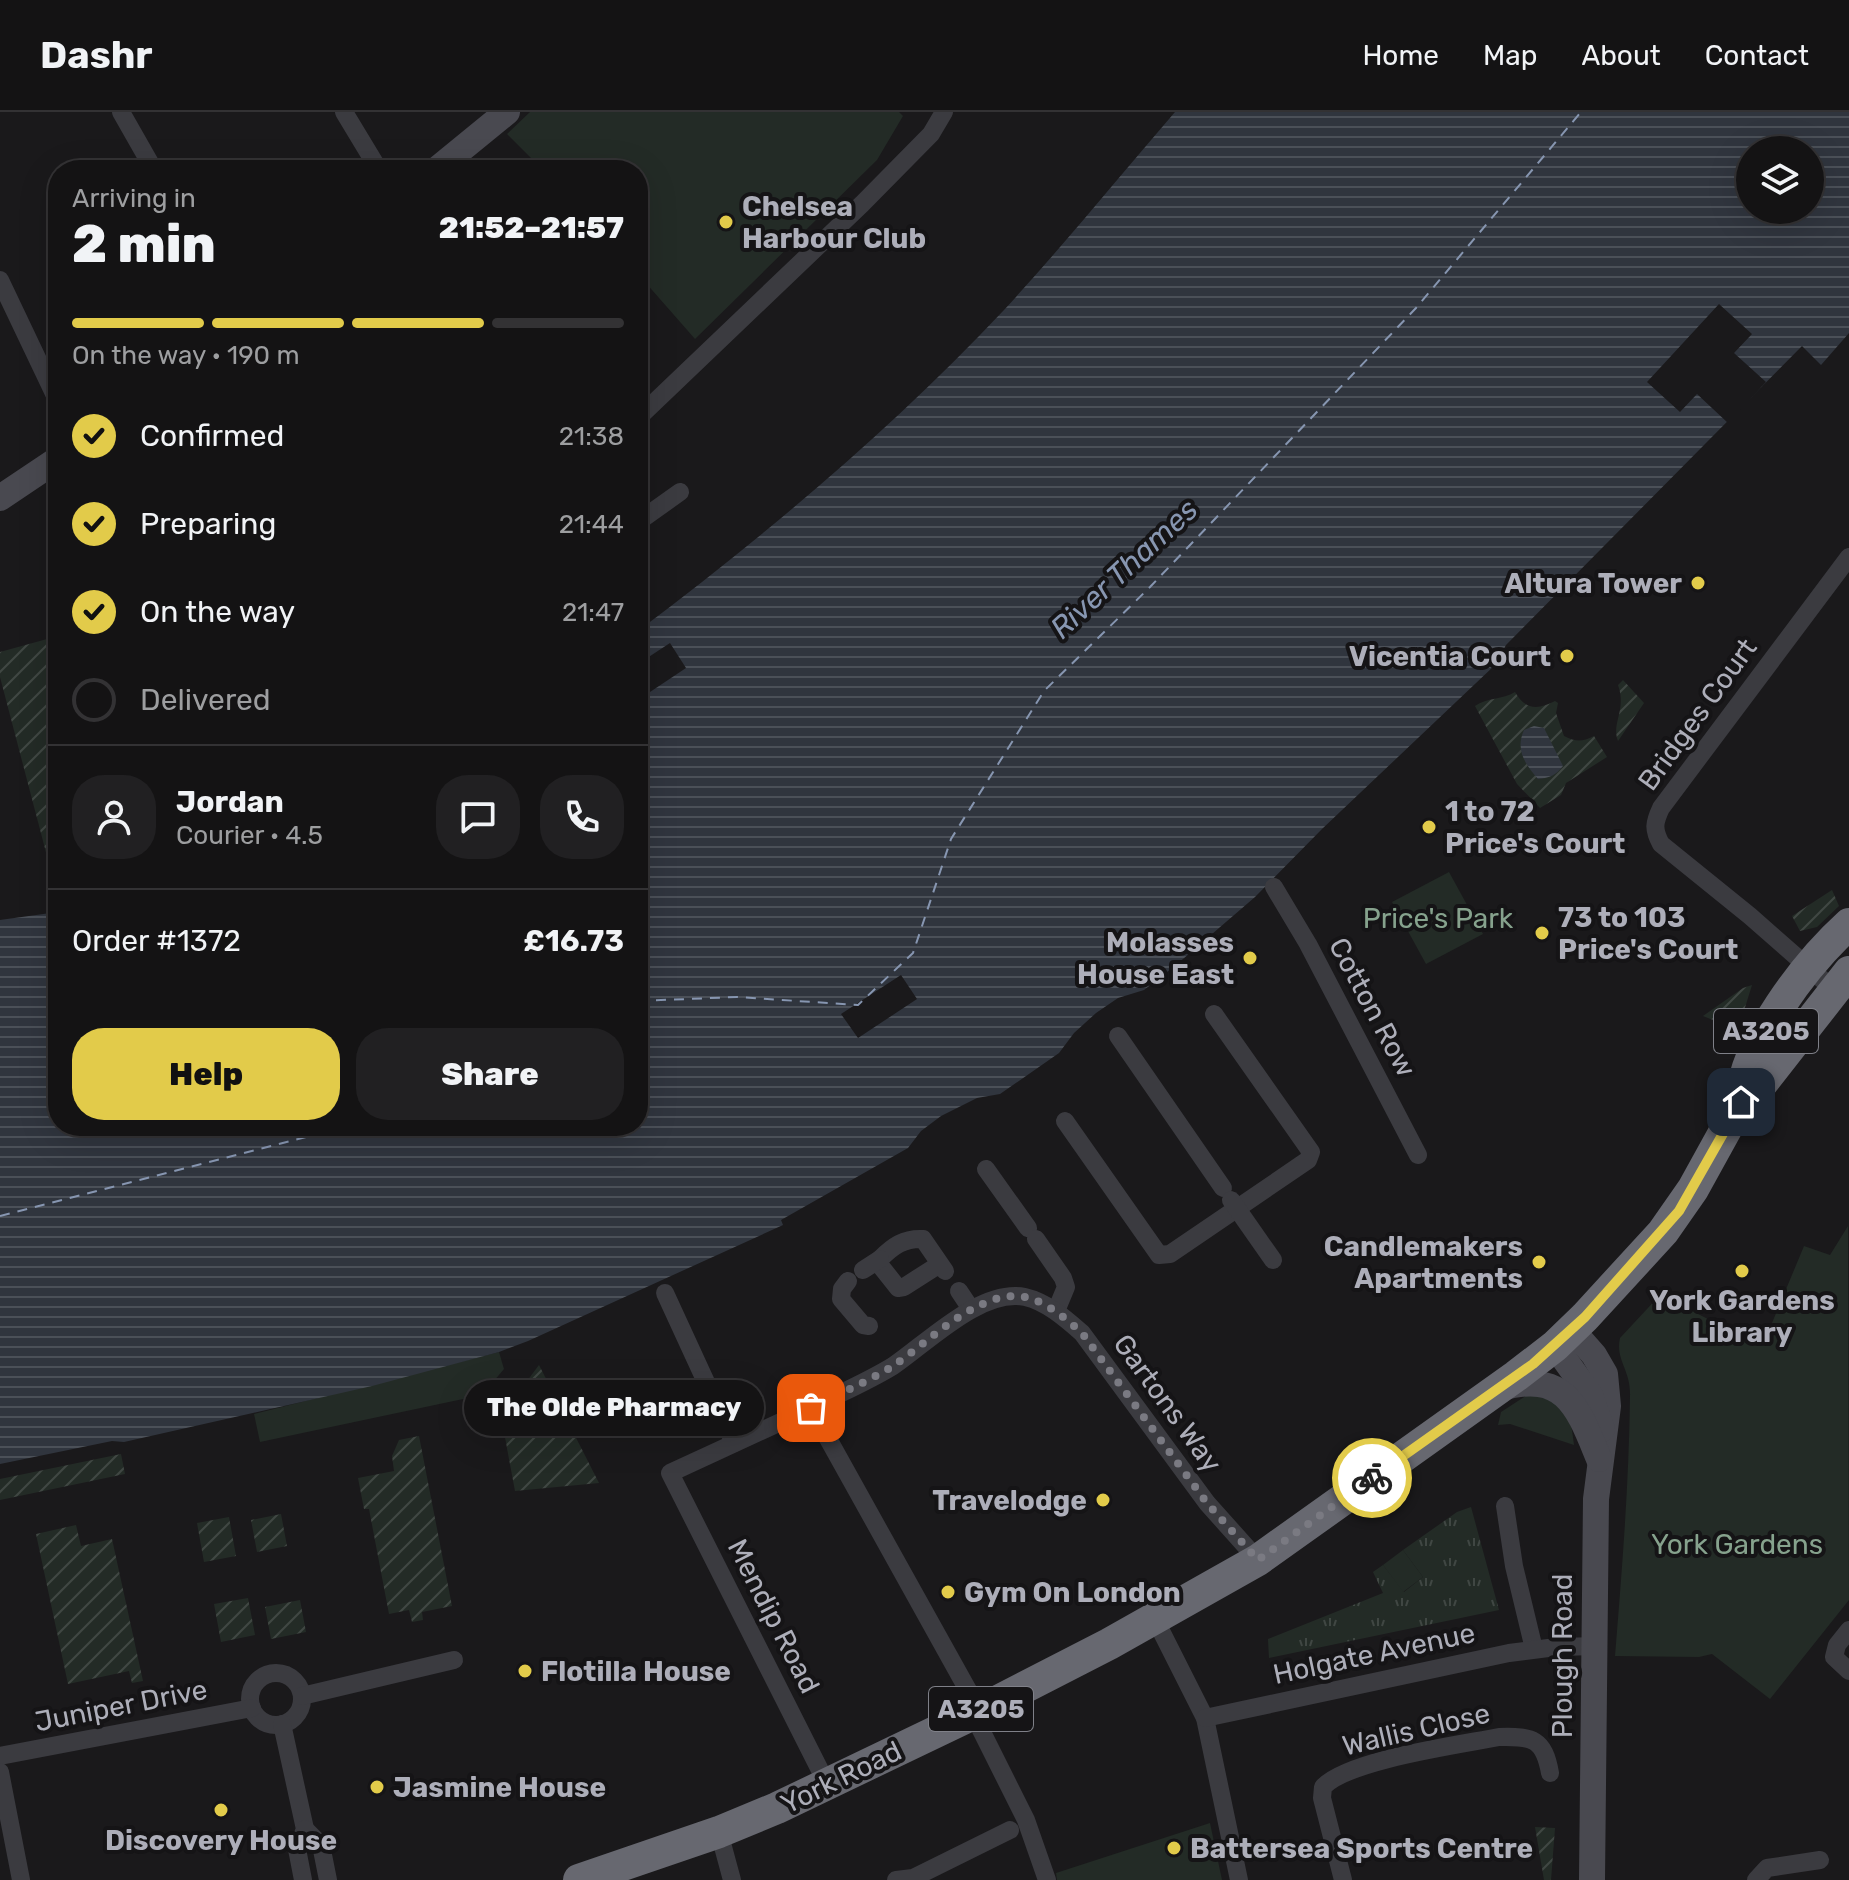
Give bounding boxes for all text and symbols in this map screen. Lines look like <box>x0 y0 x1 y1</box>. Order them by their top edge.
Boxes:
text: Dashr <box>40 32 153 78</box>
text: Home <box>1362 39 1439 72</box>
text: Map <box>1483 39 1537 72</box>
text: About <box>1581 39 1661 72</box>
text: Contact <box>1705 39 1809 72</box>
map controls <box>1736 136 1824 224</box>
button: layers <box>1736 136 1824 224</box>
text: Arriving in <box>72 183 196 214</box>
place label: Chelsea Harbour Club <box>742 190 926 255</box>
text: 21:52–21:57 <box>439 210 624 246</box>
text: 2 min <box>72 213 216 275</box>
marker: Chelsea Harbour Club <box>717 213 735 231</box>
text: On the way · 190 m <box>72 340 300 371</box>
icon: check <box>72 414 116 458</box>
text: Confirmed <box>140 418 284 454</box>
text: 21:38 <box>559 421 624 452</box>
water label: River Thames <box>1043 492 1205 646</box>
icon: check <box>72 502 116 546</box>
text: Preparing <box>140 506 276 542</box>
text: 21:44 <box>559 509 624 540</box>
place label: Altura Tower <box>1504 567 1682 600</box>
marker: Altura Tower <box>1689 574 1707 592</box>
icon: check <box>72 590 116 634</box>
text: On the way <box>140 594 295 630</box>
text: 21:47 <box>562 597 624 628</box>
street label: Bridges Court <box>1631 632 1764 797</box>
place label: Vicentia Court <box>1349 640 1551 673</box>
marker: Vicentia Court <box>1558 647 1576 665</box>
text: Delivered <box>140 682 271 718</box>
button: person <box>72 775 156 859</box>
button: chat <box>436 775 520 859</box>
button: phone <box>540 775 624 859</box>
text: Jordan <box>176 784 284 820</box>
place label: 1 to 72 Price's Court <box>1445 795 1625 860</box>
marker: 1 to 72 Price's Court <box>1420 818 1438 836</box>
text: Courier · 4.5 <box>176 820 323 851</box>
place label: 73 to 103 Price's Court <box>1558 901 1738 966</box>
park label: Price's Park <box>1363 902 1514 935</box>
text: Order #1372 <box>72 923 241 959</box>
text: £16.73 <box>523 923 624 959</box>
marker: 73 to 103 Price's Court <box>1533 924 1551 942</box>
place label: Molasses House East <box>1077 926 1234 991</box>
street label: Cotton Row <box>1322 932 1423 1082</box>
marker: Molasses House East <box>1241 949 1259 967</box>
road number: A3205 <box>1714 1009 1818 1053</box>
button: Help <box>72 1028 340 1120</box>
button: Share <box>356 1028 624 1120</box>
pin <box>1707 1068 1775 1136</box>
icon: home <box>1719 1080 1763 1124</box>
place label: Candlemakers Apartments <box>1324 1230 1523 1295</box>
marker: Candlemakers Apartments <box>1530 1253 1548 1271</box>
marker: York Gardens Library <box>1733 1262 1751 1280</box>
place label: York Gardens Library <box>1649 1284 1835 1349</box>
street label: Gartons Way <box>1107 1328 1229 1479</box>
pin <box>777 1374 845 1442</box>
callout: The Olde Pharmacy <box>463 1380 763 1436</box>
icon: bag <box>789 1386 833 1430</box>
text: The Olde Pharmacy <box>487 1392 741 1423</box>
courier <box>1332 1438 1412 1518</box>
icon: bike <box>1350 1456 1394 1500</box>
place label: Travelodge <box>932 1484 1087 1517</box>
marker: Travelodge <box>1094 1491 1112 1509</box>
park label: York Gardens <box>1651 1528 1823 1561</box>
street label: Mendip Road <box>721 1534 826 1699</box>
street label: Plough Road <box>1546 1574 1579 1738</box>
place label: Gym On London <box>964 1576 1181 1609</box>
marker: Gym On London <box>939 1583 957 1601</box>
street label: Holgate Avenue <box>1270 1616 1478 1691</box>
place label: Flotilla House <box>541 1655 731 1688</box>
marker: Flotilla House <box>516 1662 534 1680</box>
street label: Juniper Drive <box>32 1673 210 1738</box>
road number: A3205 <box>929 1687 1033 1731</box>
street label: Wallis Close <box>1339 1697 1493 1762</box>
street label: York Road <box>776 1734 907 1821</box>
place label: Jasmine House <box>393 1771 606 1804</box>
marker: Jasmine House <box>368 1778 386 1796</box>
marker: Discovery House <box>212 1801 230 1819</box>
place label: Discovery House <box>105 1824 337 1857</box>
place label: Battersea Sports Centre <box>1190 1832 1533 1865</box>
marker: Battersea Sports Centre <box>1165 1839 1183 1857</box>

